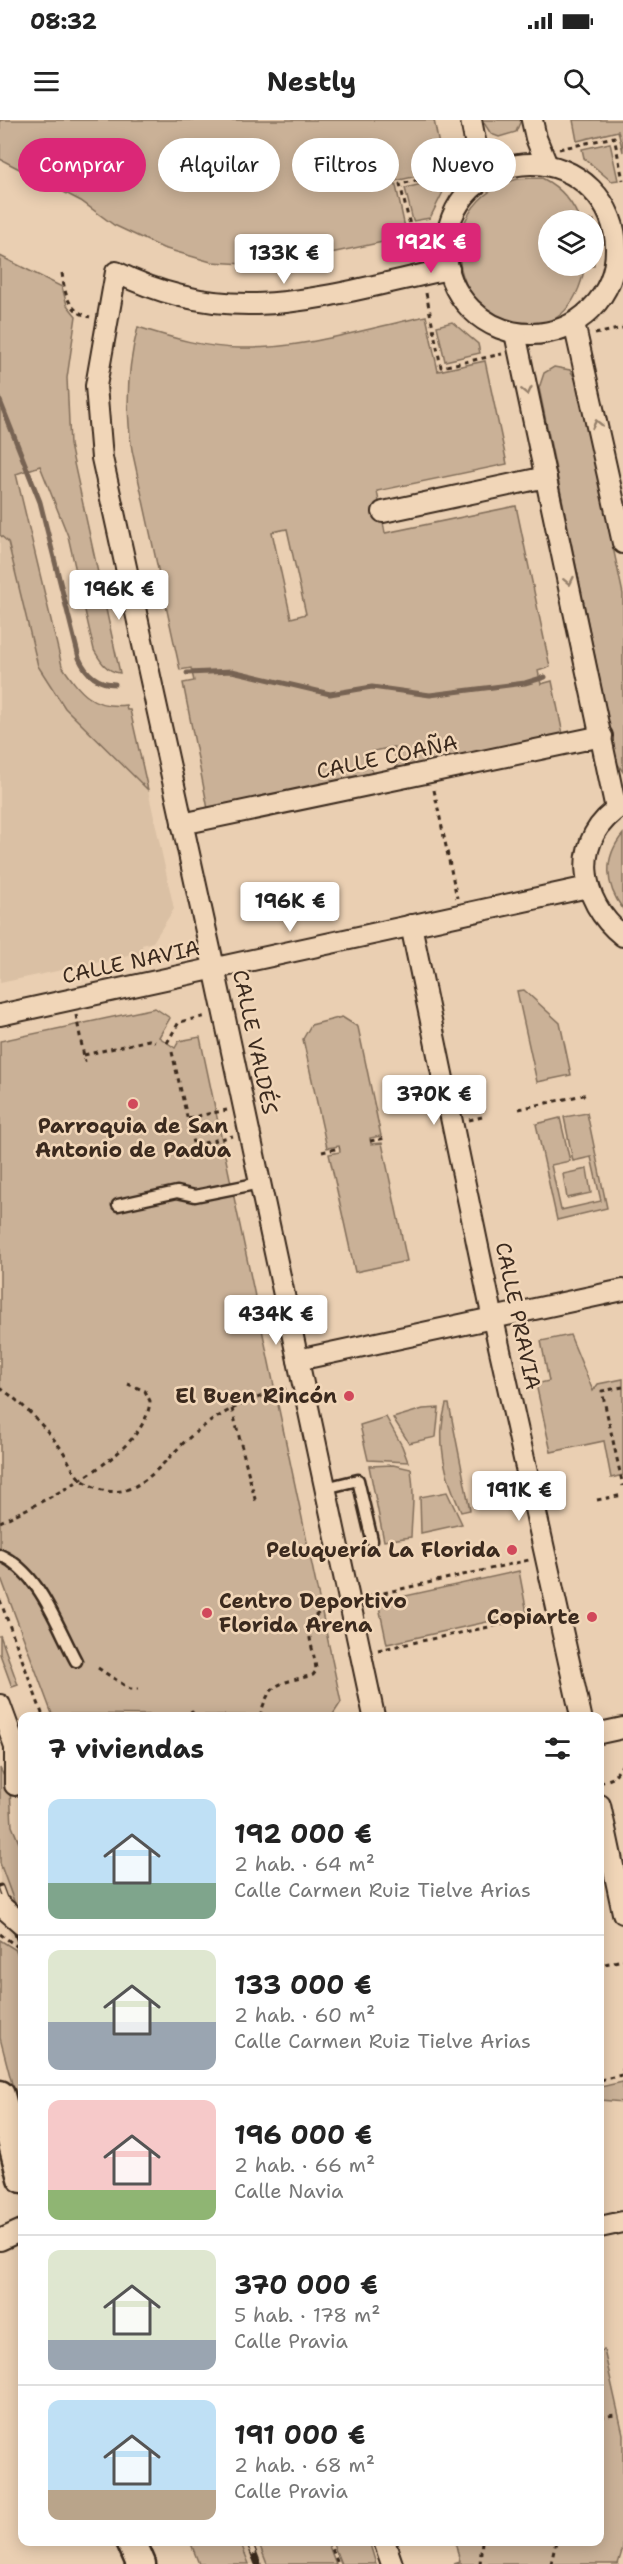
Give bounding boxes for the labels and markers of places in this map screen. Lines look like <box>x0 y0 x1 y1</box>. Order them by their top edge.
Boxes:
pin: 192K € <box>382 223 480 274</box>
pin: 133K € <box>235 234 333 285</box>
pin: 196K € <box>70 570 168 621</box>
pin: 196K € <box>241 882 339 933</box>
pin: 370K € <box>385 1075 483 1126</box>
marker: Parroquia de San Antonio de Padua <box>126 1097 140 1111</box>
place label: Parroquia de San Antonio de Padua <box>35 1112 232 1164</box>
pin: 434K € <box>227 1295 325 1346</box>
place label: El Buen Rincón <box>175 1382 337 1410</box>
marker: El Buen Rincón <box>342 1389 356 1403</box>
pin: 191K € <box>470 1471 568 1522</box>
place label: Peluquería La Florida <box>266 1536 501 1564</box>
marker: Peluquería La Florida <box>505 1543 519 1557</box>
place label: Centro Deportivo Florida Arena <box>219 1587 407 1639</box>
place label: Copiarte <box>487 1603 580 1631</box>
marker: Centro Deportivo Florida Arena <box>200 1606 214 1620</box>
marker: Copiarte <box>585 1610 599 1624</box>

